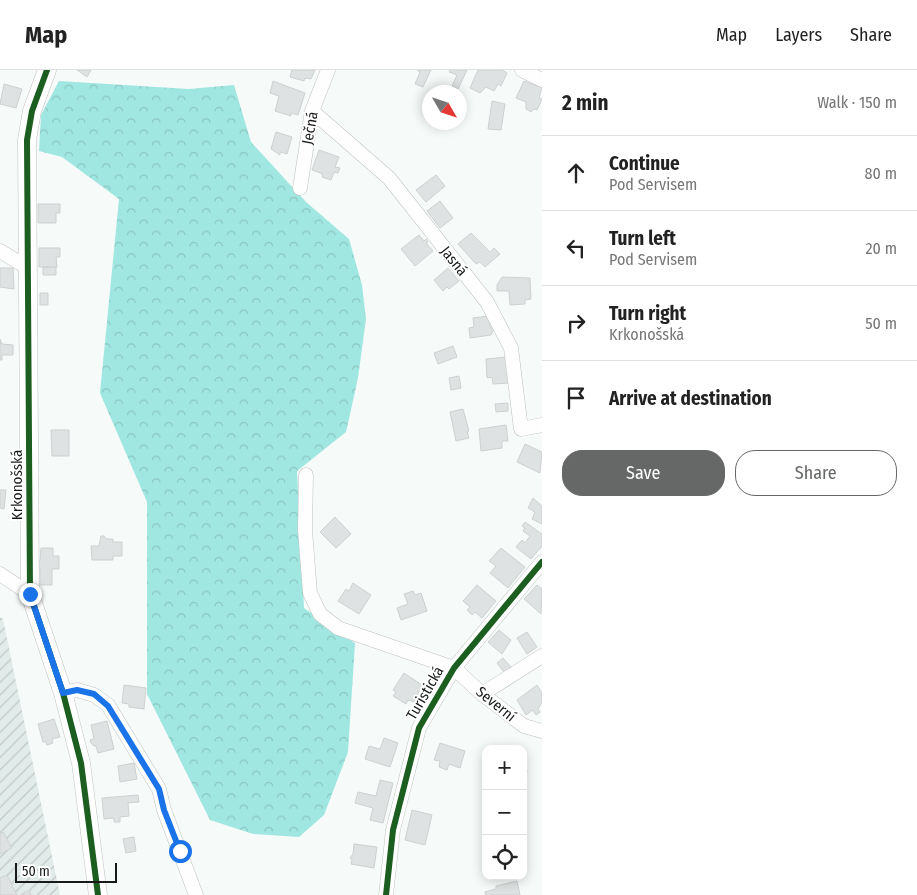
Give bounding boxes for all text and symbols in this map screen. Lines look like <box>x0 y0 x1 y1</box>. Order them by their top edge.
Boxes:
text: Map <box>25 21 67 49</box>
text: Map <box>716 24 747 46</box>
text: Layers <box>775 24 822 46</box>
text: Share <box>850 24 892 46</box>
north arrow <box>422 85 467 130</box>
text: 2 min <box>562 90 609 116</box>
text: Walk · 150 m <box>817 93 897 112</box>
street label: Ječná <box>298 110 322 146</box>
text: Continue <box>609 152 680 175</box>
icon: ahead <box>562 159 590 187</box>
text: 80 m <box>865 164 897 183</box>
text: Pod Servisem <box>609 175 697 194</box>
text: Turn left <box>609 227 676 250</box>
icon: left <box>562 234 590 262</box>
text: 20 m <box>866 239 897 258</box>
street label: Jasná <box>437 243 471 279</box>
text: Pod Servisem <box>609 250 697 269</box>
text: Turn right <box>609 302 686 325</box>
icon: right <box>562 309 590 337</box>
text: 50 m <box>865 314 897 333</box>
text: Krkonošská <box>609 325 684 344</box>
icon: arrive <box>562 384 590 412</box>
text: Arrive at destination <box>609 387 772 410</box>
street label: Krkonošská <box>8 450 26 520</box>
button: Save <box>562 450 725 496</box>
button: Share <box>735 450 897 496</box>
route end <box>19 583 42 606</box>
street label: Turistická <box>402 663 448 723</box>
street label: Severní <box>473 683 520 726</box>
map controls <box>482 745 527 880</box>
button: + <box>482 745 527 790</box>
button: − <box>482 790 527 835</box>
button: locate <box>482 835 527 880</box>
route start <box>169 840 192 863</box>
scale bar <box>15 860 118 883</box>
text: 50 m <box>22 863 50 880</box>

